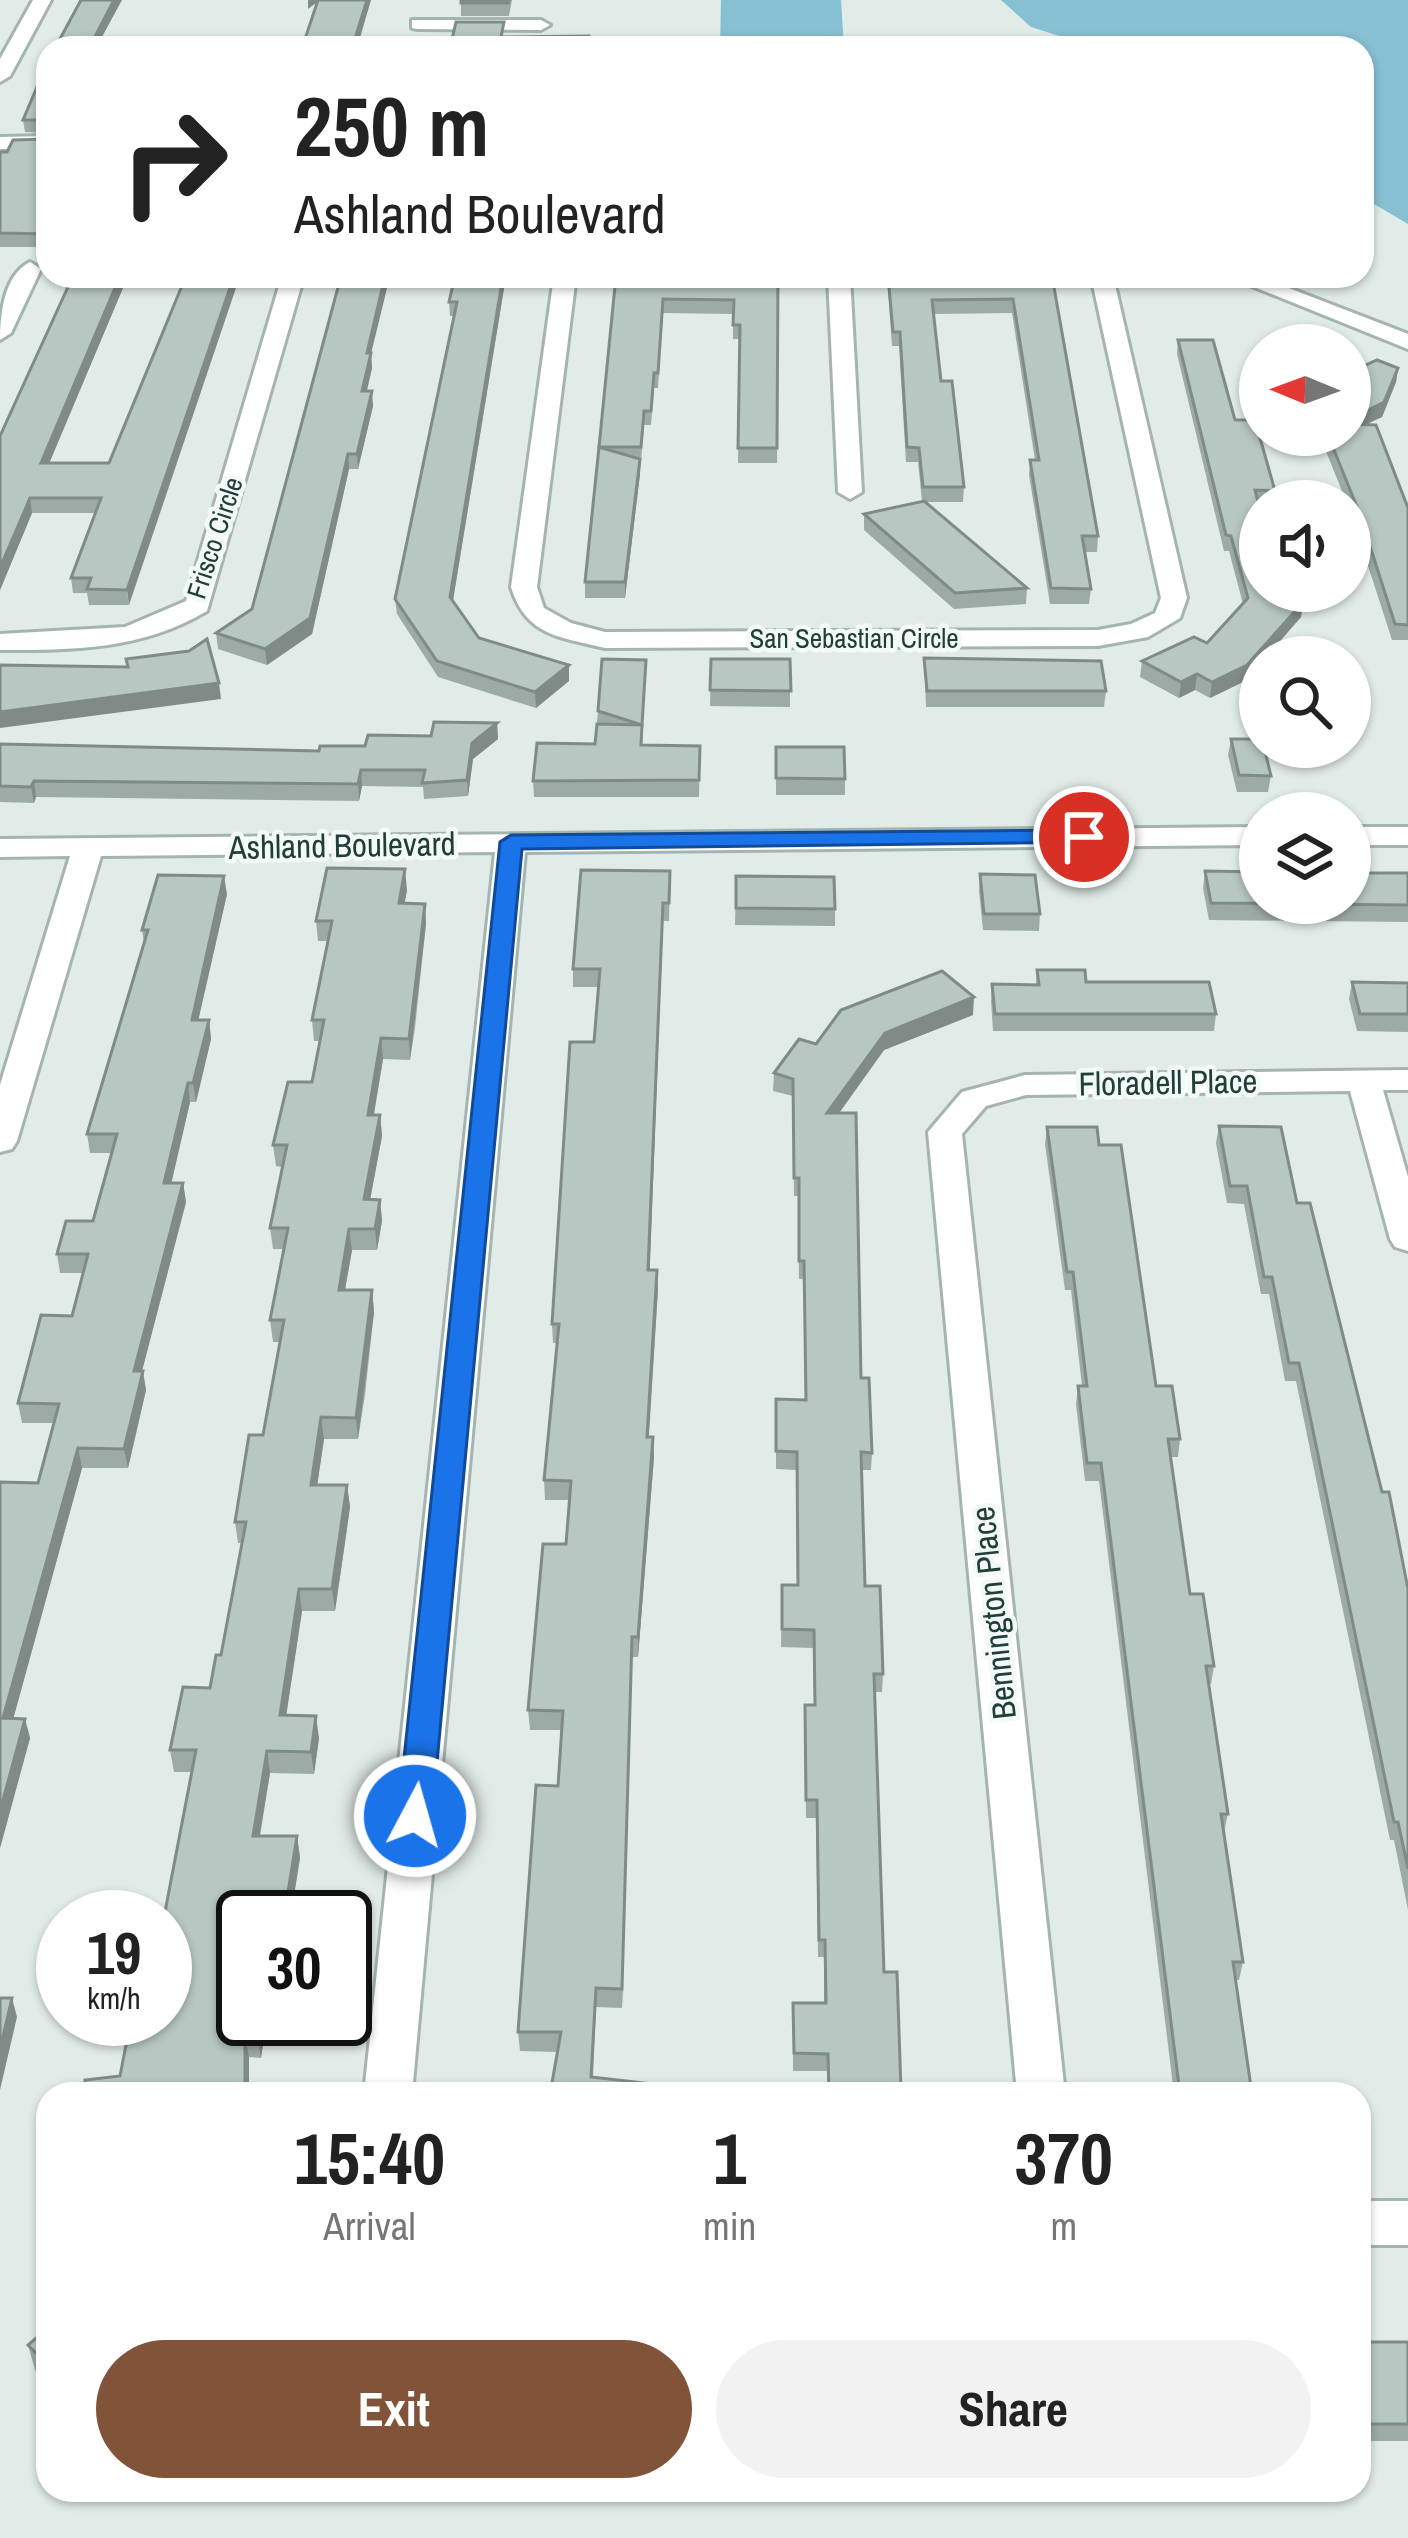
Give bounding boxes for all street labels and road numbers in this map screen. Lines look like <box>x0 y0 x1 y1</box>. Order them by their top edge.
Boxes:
street label: Frisco Circle <box>178 472 251 603</box>
street label: San Sebastian Circle <box>749 620 959 656</box>
street label: Ashland Boulevard <box>227 821 456 869</box>
street label: Floradell Place <box>1078 1058 1258 1106</box>
street label: Bennington Place <box>960 1504 1026 1722</box>

